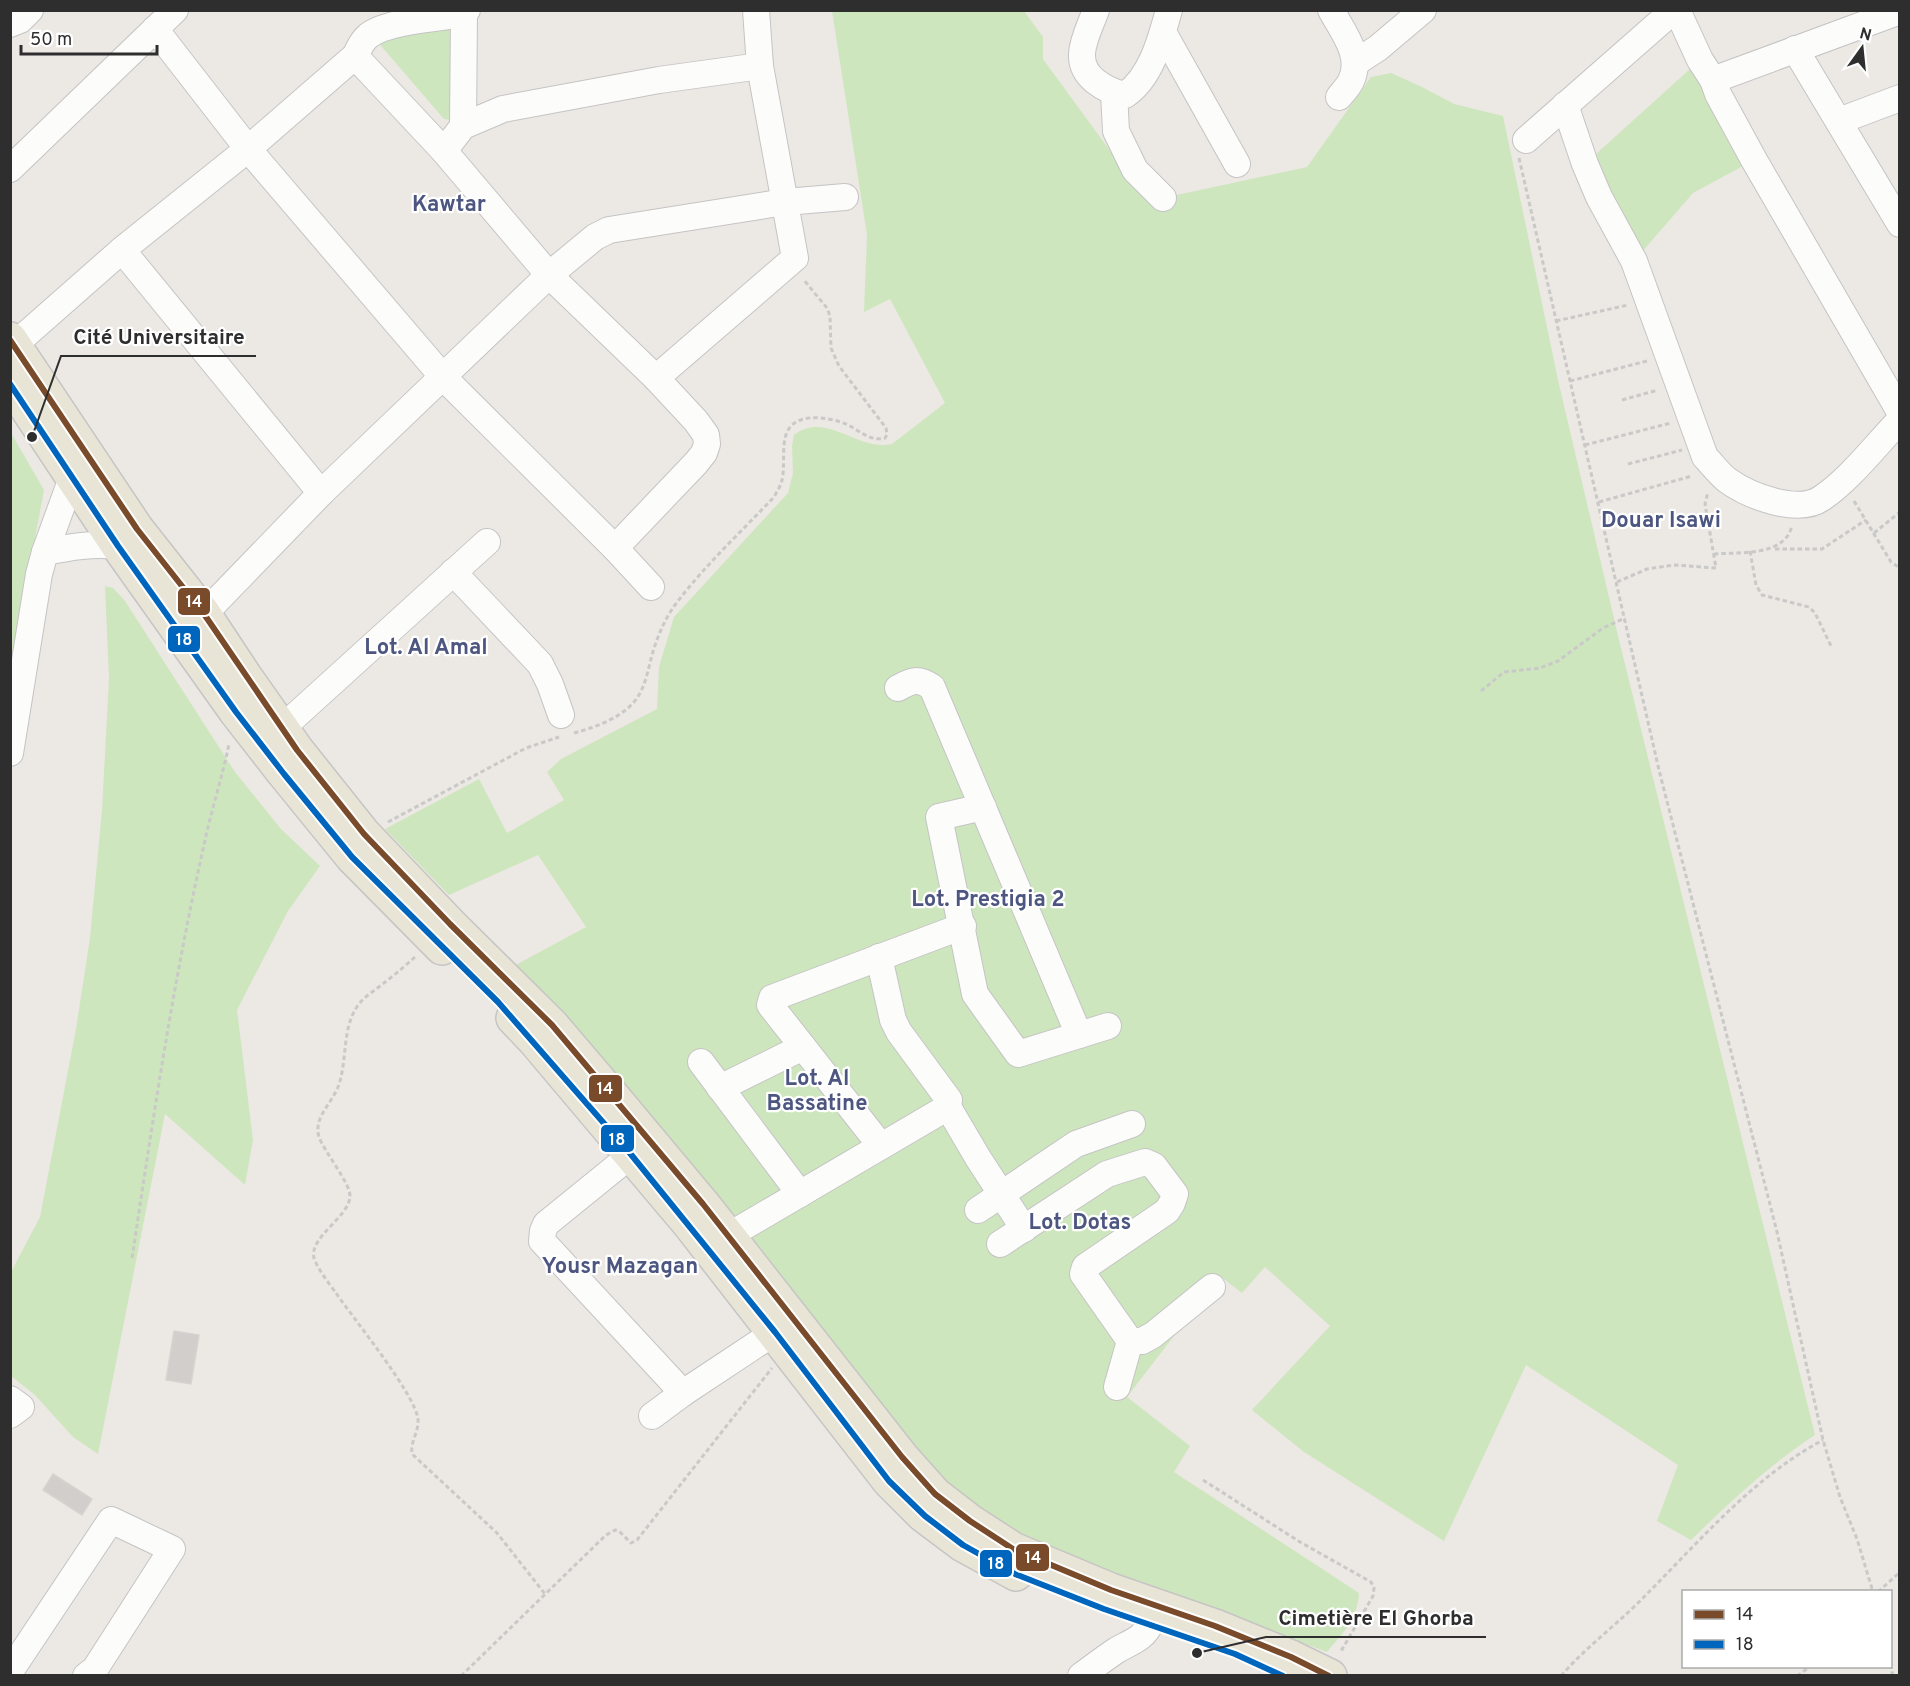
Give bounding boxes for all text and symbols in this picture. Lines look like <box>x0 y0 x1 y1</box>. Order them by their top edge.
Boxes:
scale bar <box>21 18 158 56</box>
north arrow <box>1832 18 1892 78</box>
text: N <box>1857 24 1874 47</box>
text: 50 m <box>30 29 72 52</box>
district label: Kawtar <box>412 192 486 219</box>
callout: Cité Universitaire <box>61 317 256 356</box>
text: Cité Universitaire <box>73 325 245 352</box>
district label: Douar Isawi <box>1601 508 1721 535</box>
line badge: 14 <box>177 587 211 616</box>
text: 14 <box>186 593 202 613</box>
line badge: 18 <box>167 625 201 653</box>
text: 18 <box>176 631 192 651</box>
district label: Lot. Al Amal <box>364 635 488 662</box>
district label: Lot. Prestigia 2 <box>911 887 1065 914</box>
district label: Lot. Al Bassatine <box>767 1066 867 1118</box>
line badge: 14 <box>588 1074 623 1103</box>
text: 14 <box>597 1080 613 1100</box>
line badge: 18 <box>600 1124 635 1153</box>
text: 18 <box>609 1131 625 1151</box>
district label: Lot. Dotas <box>1029 1210 1131 1237</box>
district label: Yousr Mazagan <box>542 1254 698 1281</box>
line badge: 14 <box>1015 1543 1050 1572</box>
line badge: 18 <box>979 1549 1013 1578</box>
text: 14 <box>1025 1549 1041 1569</box>
text: 18 <box>988 1555 1004 1575</box>
legend <box>1682 1590 1892 1668</box>
callout: Cimetière El Ghorba <box>1266 1598 1486 1637</box>
text: 14 <box>1736 1604 1754 1627</box>
text: Cimetière El Ghorba <box>1278 1606 1474 1633</box>
text: 18 <box>1736 1634 1754 1657</box>

